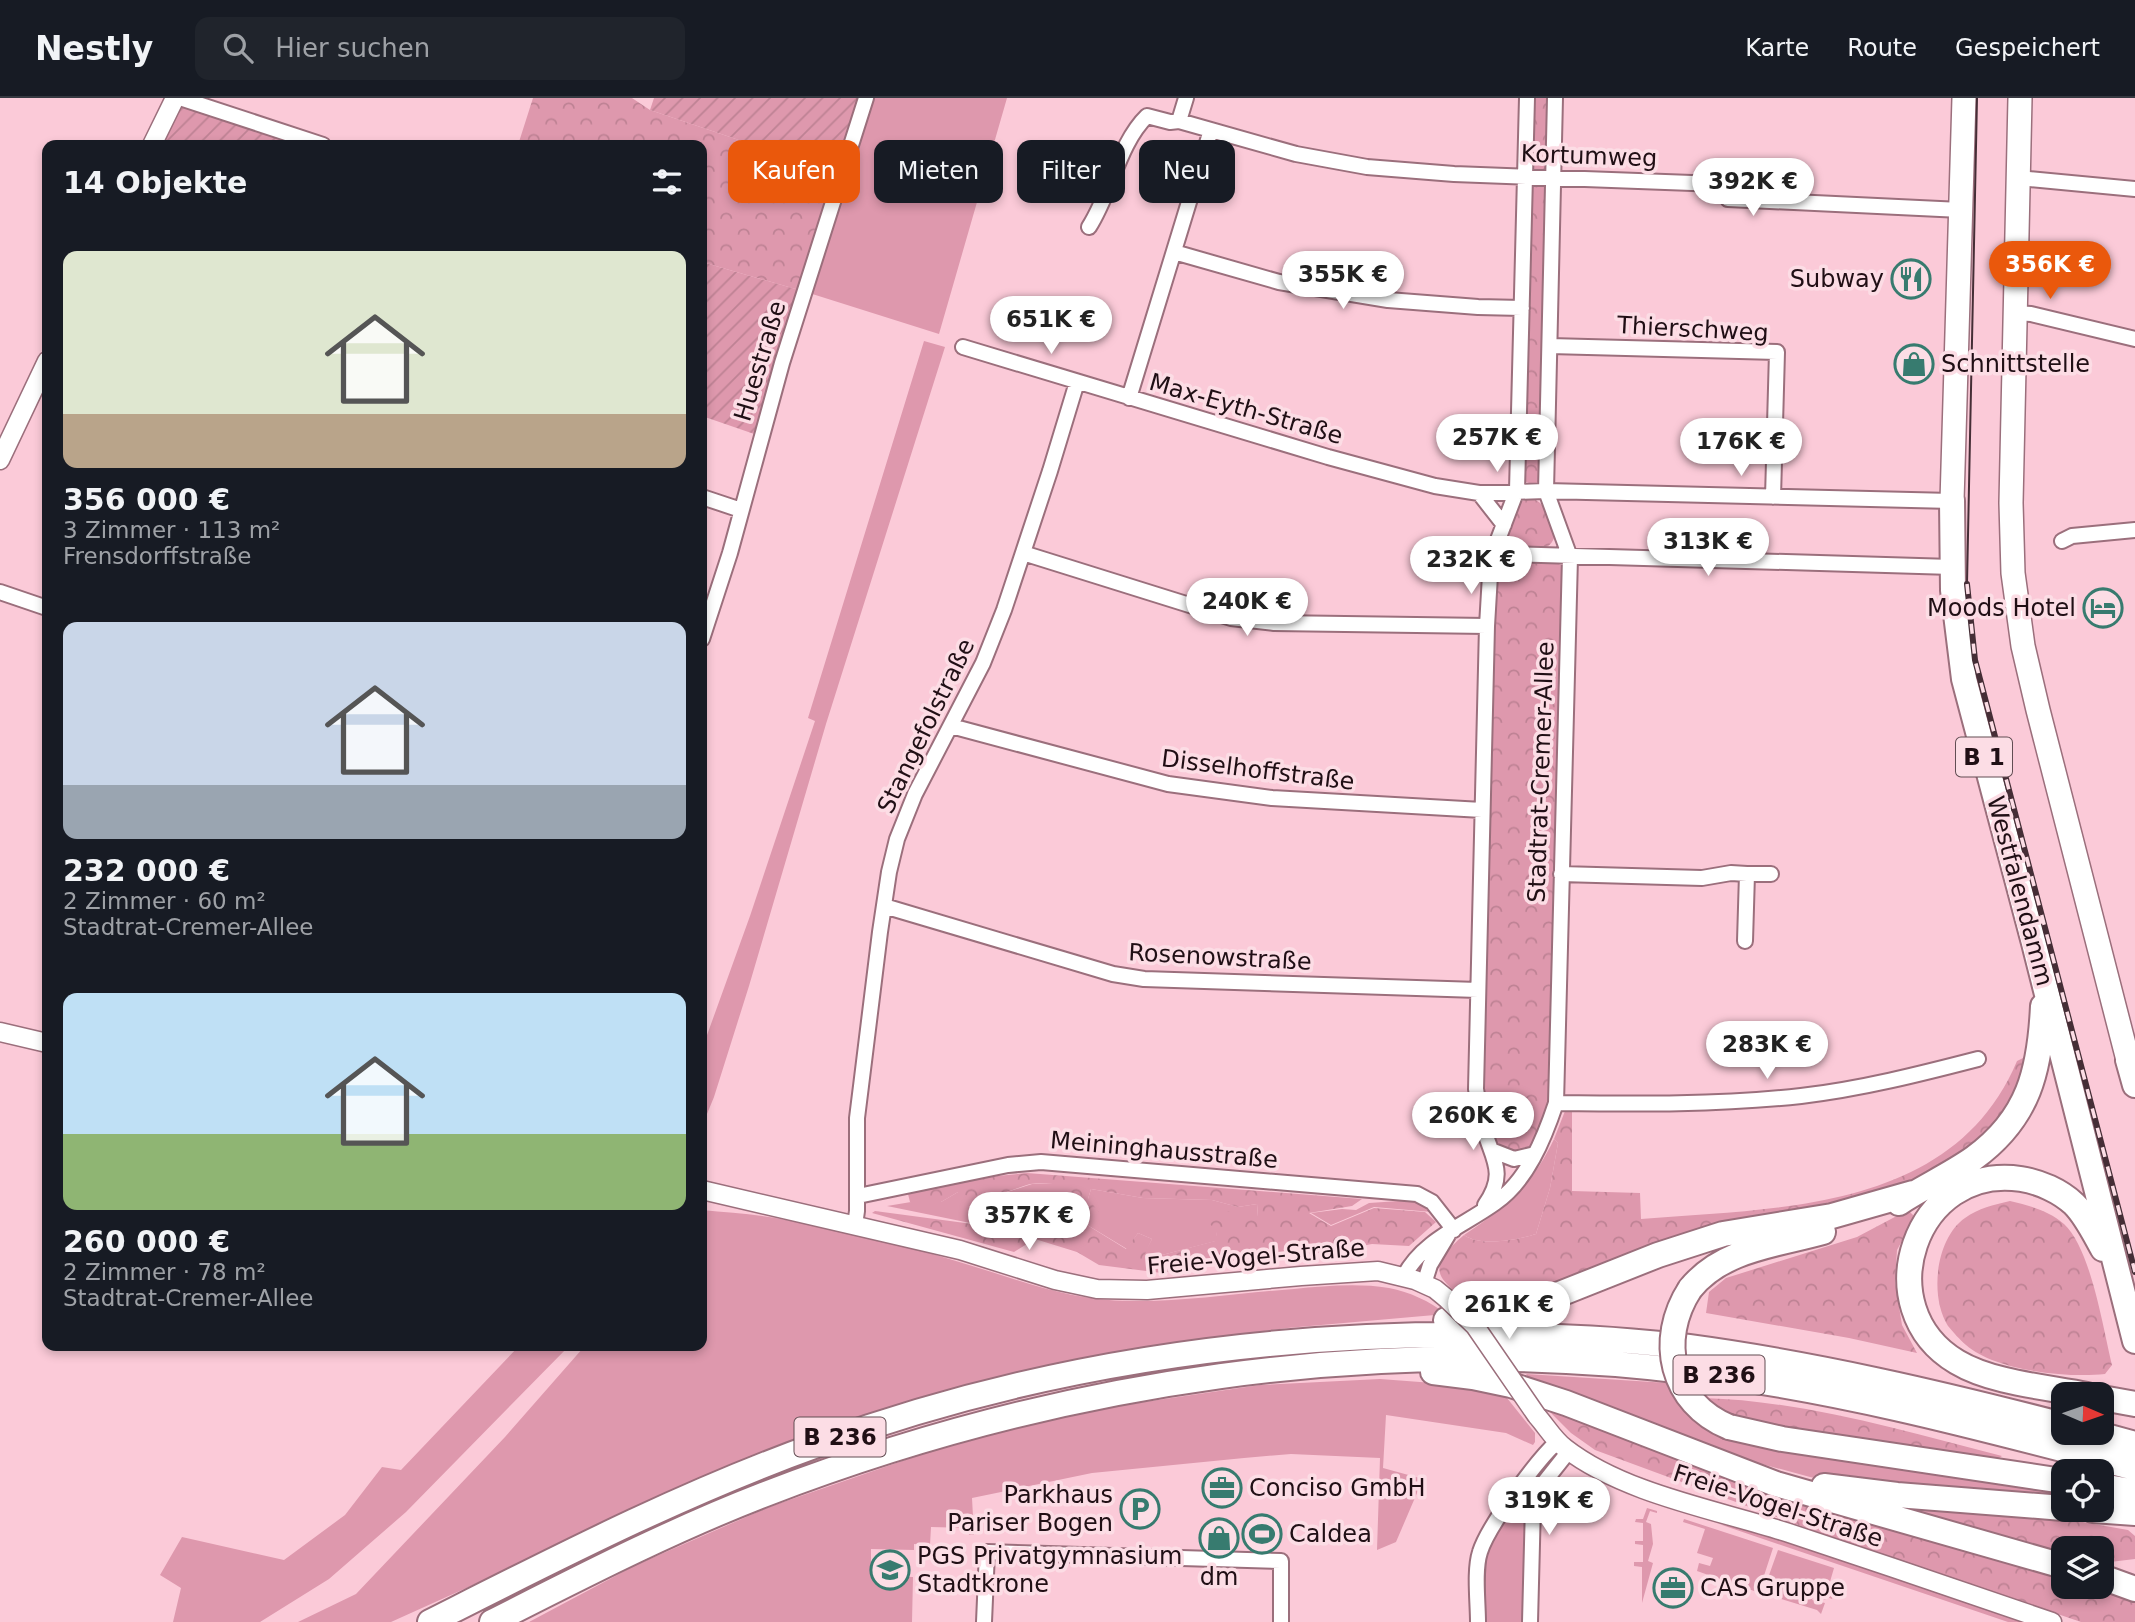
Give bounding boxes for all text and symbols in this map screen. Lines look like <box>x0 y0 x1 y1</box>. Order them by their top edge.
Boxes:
search box <box>195 17 685 80</box>
text: Nestly <box>35 29 153 68</box>
icon: search <box>219 29 257 67</box>
text: Hier suchen <box>275 33 430 63</box>
text: Karte <box>1745 34 1809 62</box>
text: Route <box>1847 34 1917 62</box>
text: Gespeichert <box>1955 34 2100 62</box>
chip: Kaufen <box>728 140 860 203</box>
chip: Mieten <box>874 140 1003 203</box>
chip: Filter <box>1017 140 1125 203</box>
chip: Neu <box>1139 140 1235 203</box>
street label: Kortumweg <box>1520 140 1658 172</box>
pin: 392K € <box>1696 158 1810 218</box>
icon: filters <box>648 163 686 201</box>
text: 14 Objekte <box>63 165 247 200</box>
text: 392K € <box>1708 168 1798 194</box>
pin: 356K € <box>1993 242 2107 301</box>
text: 356K € <box>2005 251 2095 277</box>
pin: 355K € <box>1286 252 1400 311</box>
restaurant icon: Subway <box>1890 258 1932 300</box>
text: 355K € <box>1298 261 1388 287</box>
place label: Subway <box>1790 265 1884 293</box>
icon: home <box>312 296 438 422</box>
pin: 651K € <box>994 296 1108 356</box>
street label: Huestraße <box>728 297 792 425</box>
text: 651K € <box>1006 306 1096 332</box>
street label: Thierschweg <box>1616 311 1769 347</box>
shop icon: Schnittstelle <box>1893 343 1935 385</box>
place label: Schnittstelle <box>1941 350 2090 378</box>
street label: Max-Eyth-Straße <box>1146 368 1346 450</box>
pin: 257K € <box>1440 414 1554 474</box>
pin: 176K € <box>1684 418 1798 478</box>
text: 257K € <box>1452 424 1542 450</box>
text: 176K € <box>1696 428 1786 454</box>
text: 356 000 € <box>63 482 230 517</box>
text: 3 Zimmer · 113 m² <box>63 517 280 543</box>
pin: 313K € <box>1651 518 1765 578</box>
text: 313K € <box>1663 528 1753 554</box>
pin: 232K € <box>1414 536 1528 596</box>
text: Frensdorffstraße <box>63 543 251 569</box>
text: 232K € <box>1426 546 1516 572</box>
pin: 240K € <box>1190 578 1304 638</box>
hotel icon: Moods Hotel <box>2082 587 2124 629</box>
text: 240K € <box>1202 588 1292 614</box>
place label: Moods Hotel <box>1927 594 2076 622</box>
street label: Stangefolstraße <box>872 634 980 818</box>
street label: Stadtrat-Cremer-Allee <box>1522 641 1560 903</box>
icon: home <box>312 667 438 793</box>
road number: B 1 <box>1956 737 2012 776</box>
street label: Disselhoffstraße <box>1160 744 1356 796</box>
street label: Westfalendamm <box>1981 793 2059 989</box>
text: 232 000 € <box>63 853 230 888</box>
text: 2 Zimmer · 60 m² <box>63 888 266 914</box>
text: Stadtrat-Cremer-Allee <box>63 914 314 940</box>
street label: Rosenowstraße <box>1128 938 1312 976</box>
pin: 283K € <box>1710 1021 1824 1081</box>
text: 283K € <box>1722 1031 1812 1057</box>
icon: home <box>312 1038 438 1164</box>
pin: 260K € <box>1416 1093 1530 1152</box>
text: 260K € <box>1428 1102 1518 1128</box>
street label: Meininghausstraße <box>1049 1126 1279 1174</box>
pin: 357K € <box>972 1192 1086 1252</box>
text: 357K € <box>984 1202 1074 1228</box>
text: 260 000 € <box>63 1224 230 1259</box>
street label: Freie-Vogel-Straße <box>1146 1234 1366 1280</box>
text: 2 Zimmer · 78 m² <box>63 1259 266 1285</box>
pin: 261K € <box>1452 1282 1566 1341</box>
text: Stadtrat-Cremer-Allee <box>63 1285 314 1311</box>
text: 261K € <box>1464 1291 1554 1317</box>
road number: B 236 <box>1674 1356 1764 1394</box>
north arrow <box>2051 1382 2114 1446</box>
map controls <box>2051 1382 2114 1599</box>
road number: B 236 <box>794 1418 886 1456</box>
street label: Freie-Vogel-Straße <box>1670 1459 1886 1553</box>
button: locate <box>2051 1459 2114 1522</box>
office icon: Conciso GmbH <box>1201 1467 1243 1509</box>
place label: Conciso GmbH <box>1249 1474 1426 1502</box>
pin: 319K € <box>1492 1478 1606 1537</box>
place label: Parkhaus Pariser Bogen <box>947 1481 1113 1537</box>
text: 319K € <box>1504 1487 1594 1513</box>
parking icon: Parkhaus Pariser Bogen <box>1119 1488 1161 1530</box>
sports icon: Caldea <box>1241 1513 1283 1555</box>
shop icon: dm <box>1198 1517 1240 1559</box>
place label: Caldea <box>1289 1520 1372 1548</box>
button: layers <box>2051 1536 2114 1599</box>
place label: PGS Privatgymnasium Stadtkrone <box>917 1542 1182 1598</box>
school or university icon: PGS Privatgymnasium Stadtkrone <box>869 1549 911 1591</box>
place label: dm <box>1200 1563 1238 1591</box>
office icon: CAS Gruppe <box>1652 1567 1694 1609</box>
place label: CAS Gruppe <box>1700 1574 1845 1602</box>

